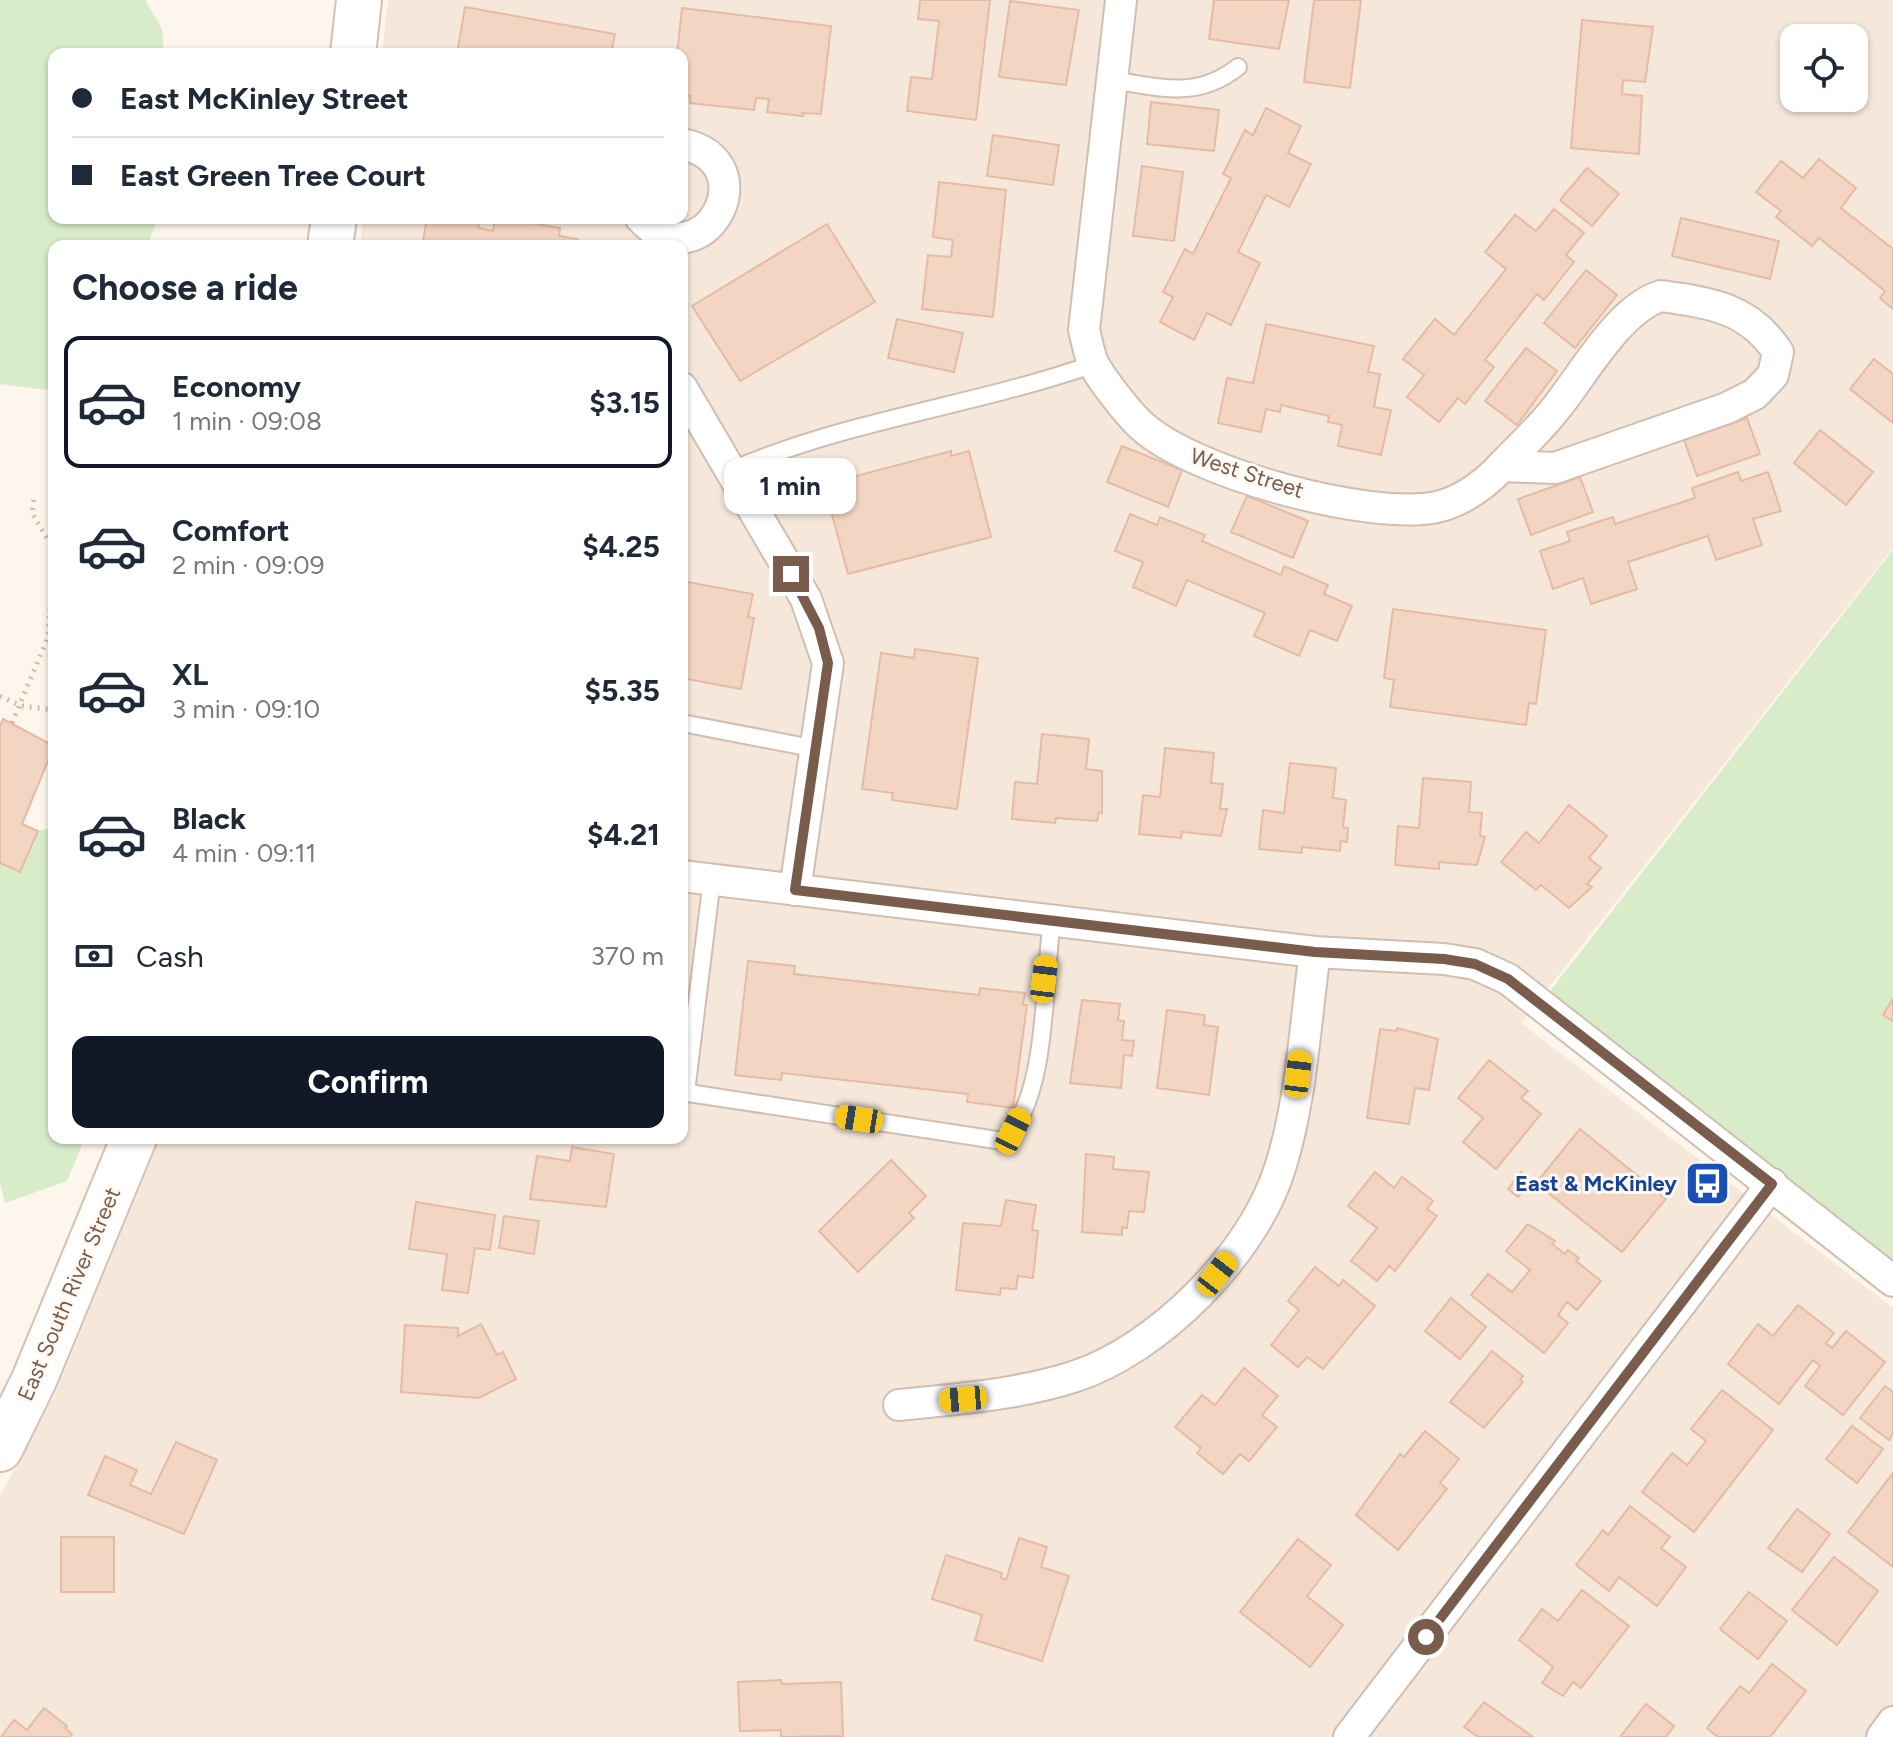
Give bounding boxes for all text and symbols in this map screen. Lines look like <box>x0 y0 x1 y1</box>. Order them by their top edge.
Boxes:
map controls <box>1780 24 1868 112</box>
button: locate <box>1780 24 1868 112</box>
text: East McKinley Street <box>120 80 409 117</box>
text: East Green Tree Court <box>120 157 426 194</box>
text: Choose a ride <box>72 266 298 309</box>
icon: car <box>76 366 148 438</box>
text: Economy <box>172 368 301 405</box>
text: $3.15 <box>589 384 660 421</box>
text: 1 min · 09:08 <box>172 405 322 437</box>
street label: West Street <box>1187 442 1307 504</box>
callout: 1 min <box>725 458 857 514</box>
text: 1 min <box>759 470 821 502</box>
icon: car <box>76 510 148 582</box>
text: Comfort <box>172 512 290 549</box>
text: $4.25 <box>582 528 660 565</box>
text: 2 min · 09:09 <box>172 549 324 581</box>
route end <box>773 556 809 592</box>
icon: car <box>76 654 148 726</box>
text: XL <box>172 656 208 693</box>
text: $5.35 <box>584 672 660 709</box>
text: 3 min · 09:10 <box>172 693 320 725</box>
icon: car <box>76 798 148 870</box>
text: Black <box>172 800 246 837</box>
text: $4.21 <box>587 816 660 853</box>
text: 4 min · 09:11 <box>172 837 316 869</box>
icon: cash <box>72 934 116 978</box>
text: Cash <box>136 938 204 975</box>
text: 370 m <box>591 940 664 972</box>
car <box>1029 954 1059 1004</box>
button: Confirm <box>72 1036 664 1128</box>
car <box>1283 1049 1313 1099</box>
car <box>833 1103 885 1135</box>
car <box>992 1104 1034 1158</box>
bus stop icon: East & McKinley <box>1684 1159 1732 1207</box>
place label: East & McKinley <box>1515 1170 1677 1197</box>
street label: East South River Street <box>12 1183 126 1405</box>
car <box>1193 1248 1241 1300</box>
car <box>938 1385 988 1413</box>
route start <box>1408 1619 1444 1655</box>

